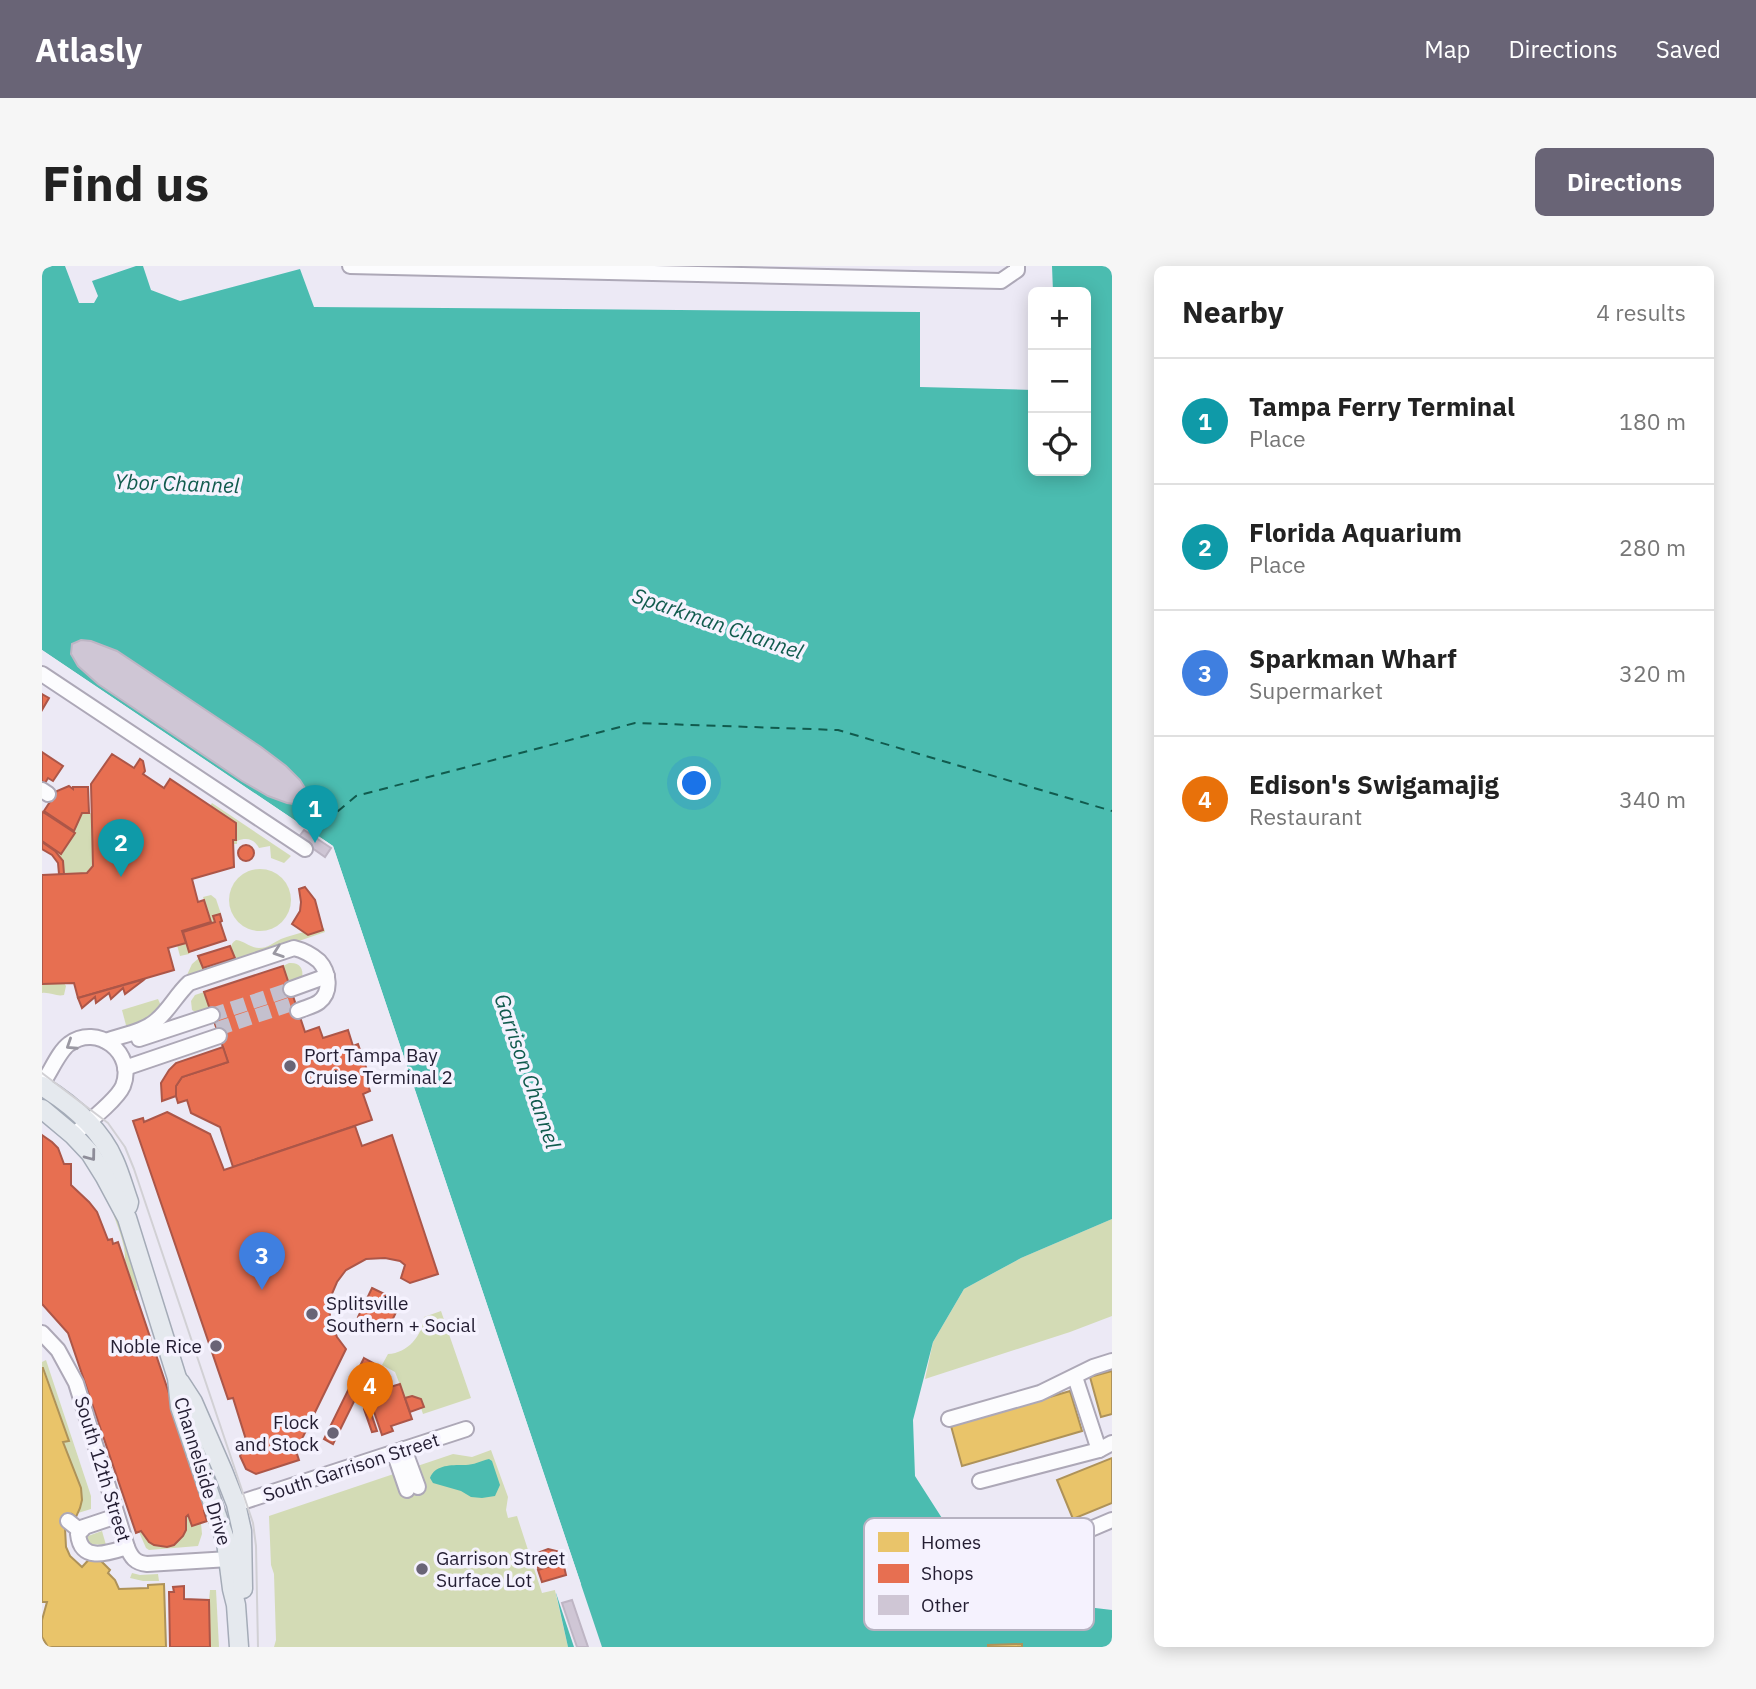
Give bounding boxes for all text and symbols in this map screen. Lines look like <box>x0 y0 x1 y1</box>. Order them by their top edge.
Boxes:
text: Atlasly <box>35 28 142 71</box>
text: Map <box>1424 33 1470 65</box>
text: Directions <box>1508 33 1618 65</box>
text: Saved <box>1656 33 1721 65</box>
button: Directions <box>1535 148 1714 216</box>
text: Find us <box>42 151 209 214</box>
map controls <box>1028 287 1091 476</box>
button: + <box>1028 287 1091 350</box>
text: Nearby <box>1182 292 1284 331</box>
text: 4 results <box>1596 297 1686 327</box>
button: − <box>1028 350 1091 413</box>
text: Tampa Ferry Terminal <box>1249 389 1515 423</box>
text: 1 <box>1198 406 1212 436</box>
text: 180 m <box>1619 406 1686 436</box>
button: locate <box>1028 413 1091 476</box>
text: Place <box>1249 423 1306 453</box>
water label: Ybor Channel <box>114 467 240 499</box>
text: Florida Aquarium <box>1249 515 1462 549</box>
text: 2 <box>1198 532 1212 562</box>
text: 280 m <box>1619 532 1686 562</box>
text: Place <box>1249 549 1306 579</box>
water label: Sparkman Channel <box>629 581 807 665</box>
text: Sparkman Wharf <box>1249 641 1457 675</box>
text: 3 <box>1198 658 1212 688</box>
text: 320 m <box>1619 658 1686 688</box>
text: Supermarket <box>1249 675 1383 705</box>
your location <box>677 766 711 800</box>
text: Edison's Swigamajig <box>1249 767 1499 801</box>
text: 4 <box>1198 784 1212 814</box>
text: 340 m <box>1619 784 1686 814</box>
pin: 1 <box>292 785 338 843</box>
text: Restaurant <box>1249 801 1362 831</box>
pin: 2 <box>98 819 144 877</box>
one-way arrow <box>272 944 284 958</box>
water label: Garrison Channel <box>488 990 568 1153</box>
one-way arrow <box>66 1036 79 1049</box>
place label: Port Tampa Bay Cruise Terminal 2 <box>304 1043 453 1089</box>
marker: Port Tampa Bay Cruise Terminal 2 <box>282 1058 298 1074</box>
one-way arrow <box>83 1148 95 1161</box>
pin: 3 <box>239 1232 285 1290</box>
place label: Splitsville Southern + Social <box>326 1291 476 1337</box>
marker: Splitsville Southern + Social <box>304 1306 320 1322</box>
place label: Noble Rice <box>110 1334 202 1358</box>
marker: Noble Rice <box>208 1338 224 1354</box>
pin: 4 <box>347 1362 393 1420</box>
street label: South 12th Street <box>69 1393 137 1545</box>
street label: Channelside Drive <box>169 1394 237 1548</box>
place label: Flock and Stock <box>235 1410 319 1456</box>
marker: Flock and Stock <box>325 1425 341 1441</box>
street label: South Garrison Street <box>260 1427 442 1507</box>
legend <box>864 1518 1094 1630</box>
text: Homes <box>921 1530 981 1554</box>
place label: Garrison Street Surface Lot <box>436 1546 565 1592</box>
marker: Garrison Street Surface Lot <box>414 1561 430 1577</box>
text: Shops <box>921 1561 974 1585</box>
text: Other <box>921 1593 969 1617</box>

